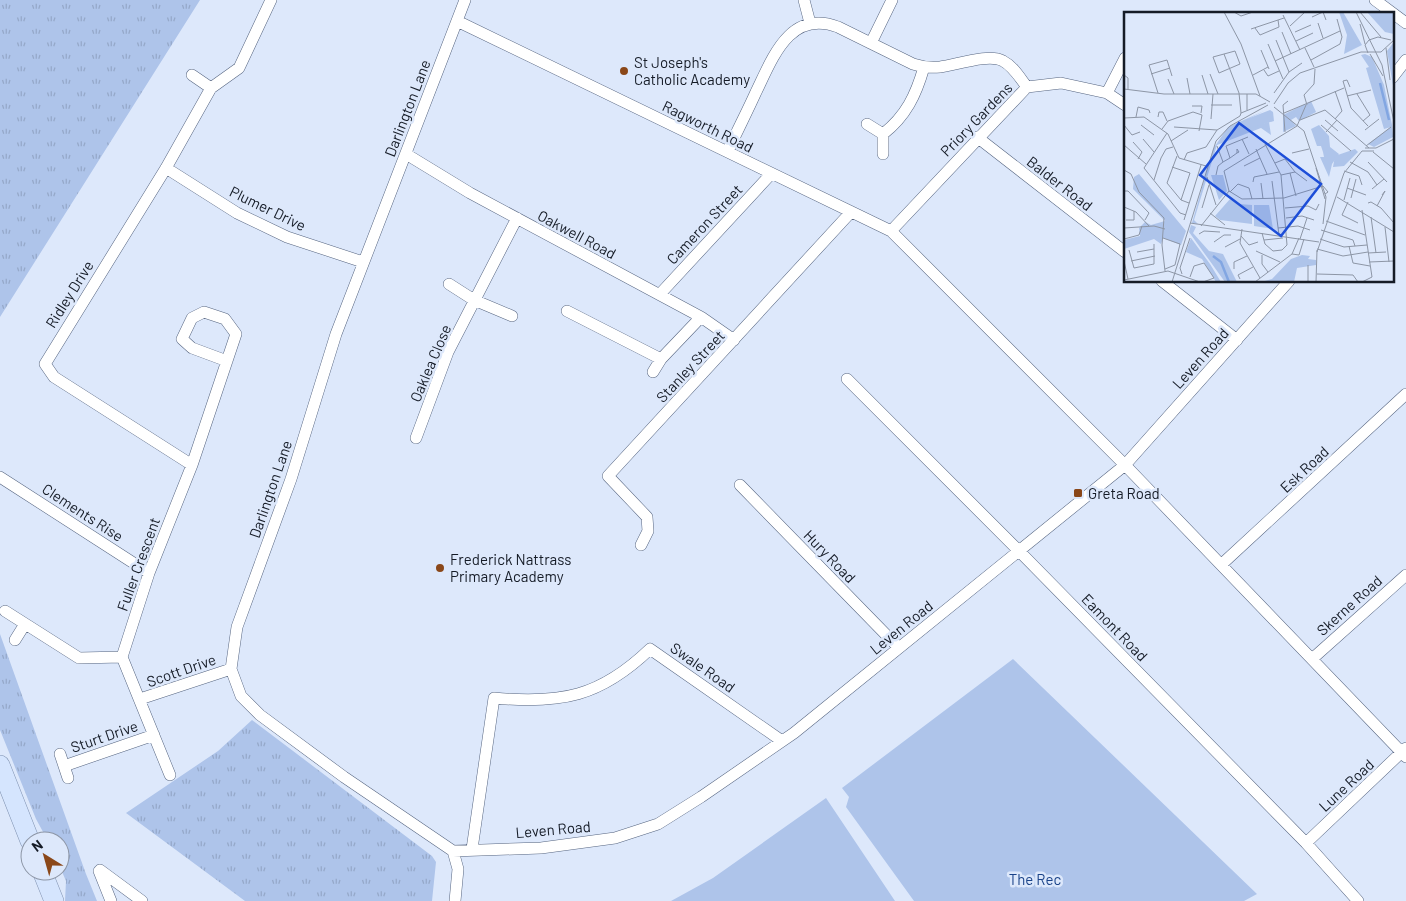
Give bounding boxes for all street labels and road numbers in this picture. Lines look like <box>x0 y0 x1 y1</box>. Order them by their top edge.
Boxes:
street label: Darlington Lane <box>380 57 434 159</box>
street label: Priory Gardens <box>936 78 1016 160</box>
street label: Ragworth Road <box>660 96 756 156</box>
street label: Balder Road <box>1024 152 1096 214</box>
street label: Cameron Street <box>662 180 746 268</box>
street label: Plumer Drive <box>227 182 309 234</box>
street label: Oakwell Road <box>535 206 619 262</box>
street label: Ridley Drive <box>41 257 97 331</box>
street label: Oaklea Close <box>406 322 454 404</box>
street label: Leven Road <box>1168 324 1232 392</box>
street label: Stanley Street <box>652 326 728 406</box>
street label: Darlington Lane <box>245 438 295 540</box>
street label: Esk Road <box>1276 442 1332 496</box>
street label: Clements Rise <box>39 479 127 545</box>
street label: Fuller Crescent <box>113 515 163 613</box>
street label: Hury Road <box>800 526 860 586</box>
street label: Skerne Road <box>1313 571 1385 639</box>
street label: Eamont Road <box>1078 589 1152 665</box>
street label: Leven Road <box>866 596 936 658</box>
street label: Swale Road <box>667 638 739 696</box>
street label: Scott Drive <box>144 650 218 690</box>
street label: Sturt Drive <box>68 716 140 756</box>
street label: Lune Road <box>1315 755 1377 815</box>
street label: Leven Road <box>515 817 591 841</box>

